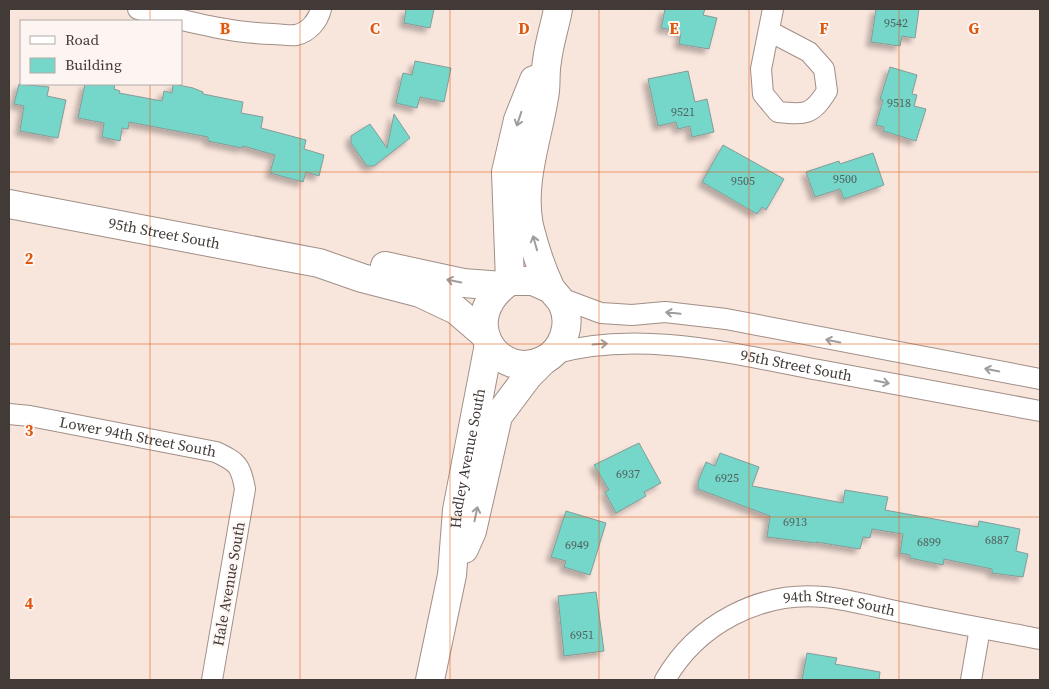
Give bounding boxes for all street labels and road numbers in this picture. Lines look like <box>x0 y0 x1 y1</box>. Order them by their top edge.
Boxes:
street label: 95th Street South <box>107 212 222 254</box>
street label: 95th Street South <box>739 344 854 386</box>
street label: Hadley Avenue South <box>445 387 490 529</box>
street label: Lower 94th Street South <box>58 411 218 462</box>
street label: Hale Avenue South <box>207 520 250 648</box>
street label: 94th Street South <box>782 585 897 621</box>

